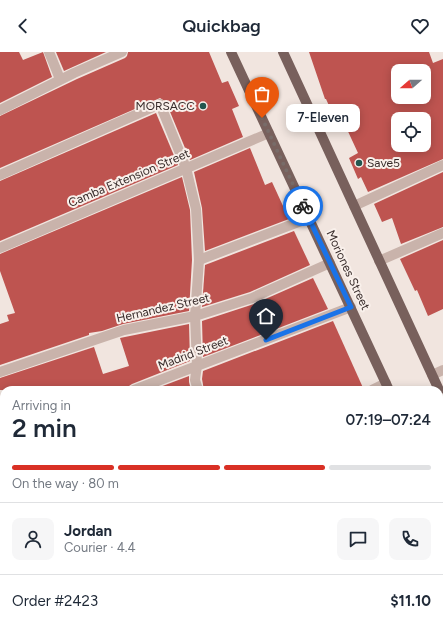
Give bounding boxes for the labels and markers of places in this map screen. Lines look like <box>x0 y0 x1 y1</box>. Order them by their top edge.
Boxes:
pin <box>245 77 279 118</box>
place label: MORSACC <box>135 99 195 113</box>
marker: MORSACC <box>198 101 208 111</box>
callout: 7-Eleven <box>286 104 360 132</box>
place label: Save5 <box>367 156 400 170</box>
marker: Save5 <box>354 158 364 168</box>
pin <box>249 299 283 340</box>

